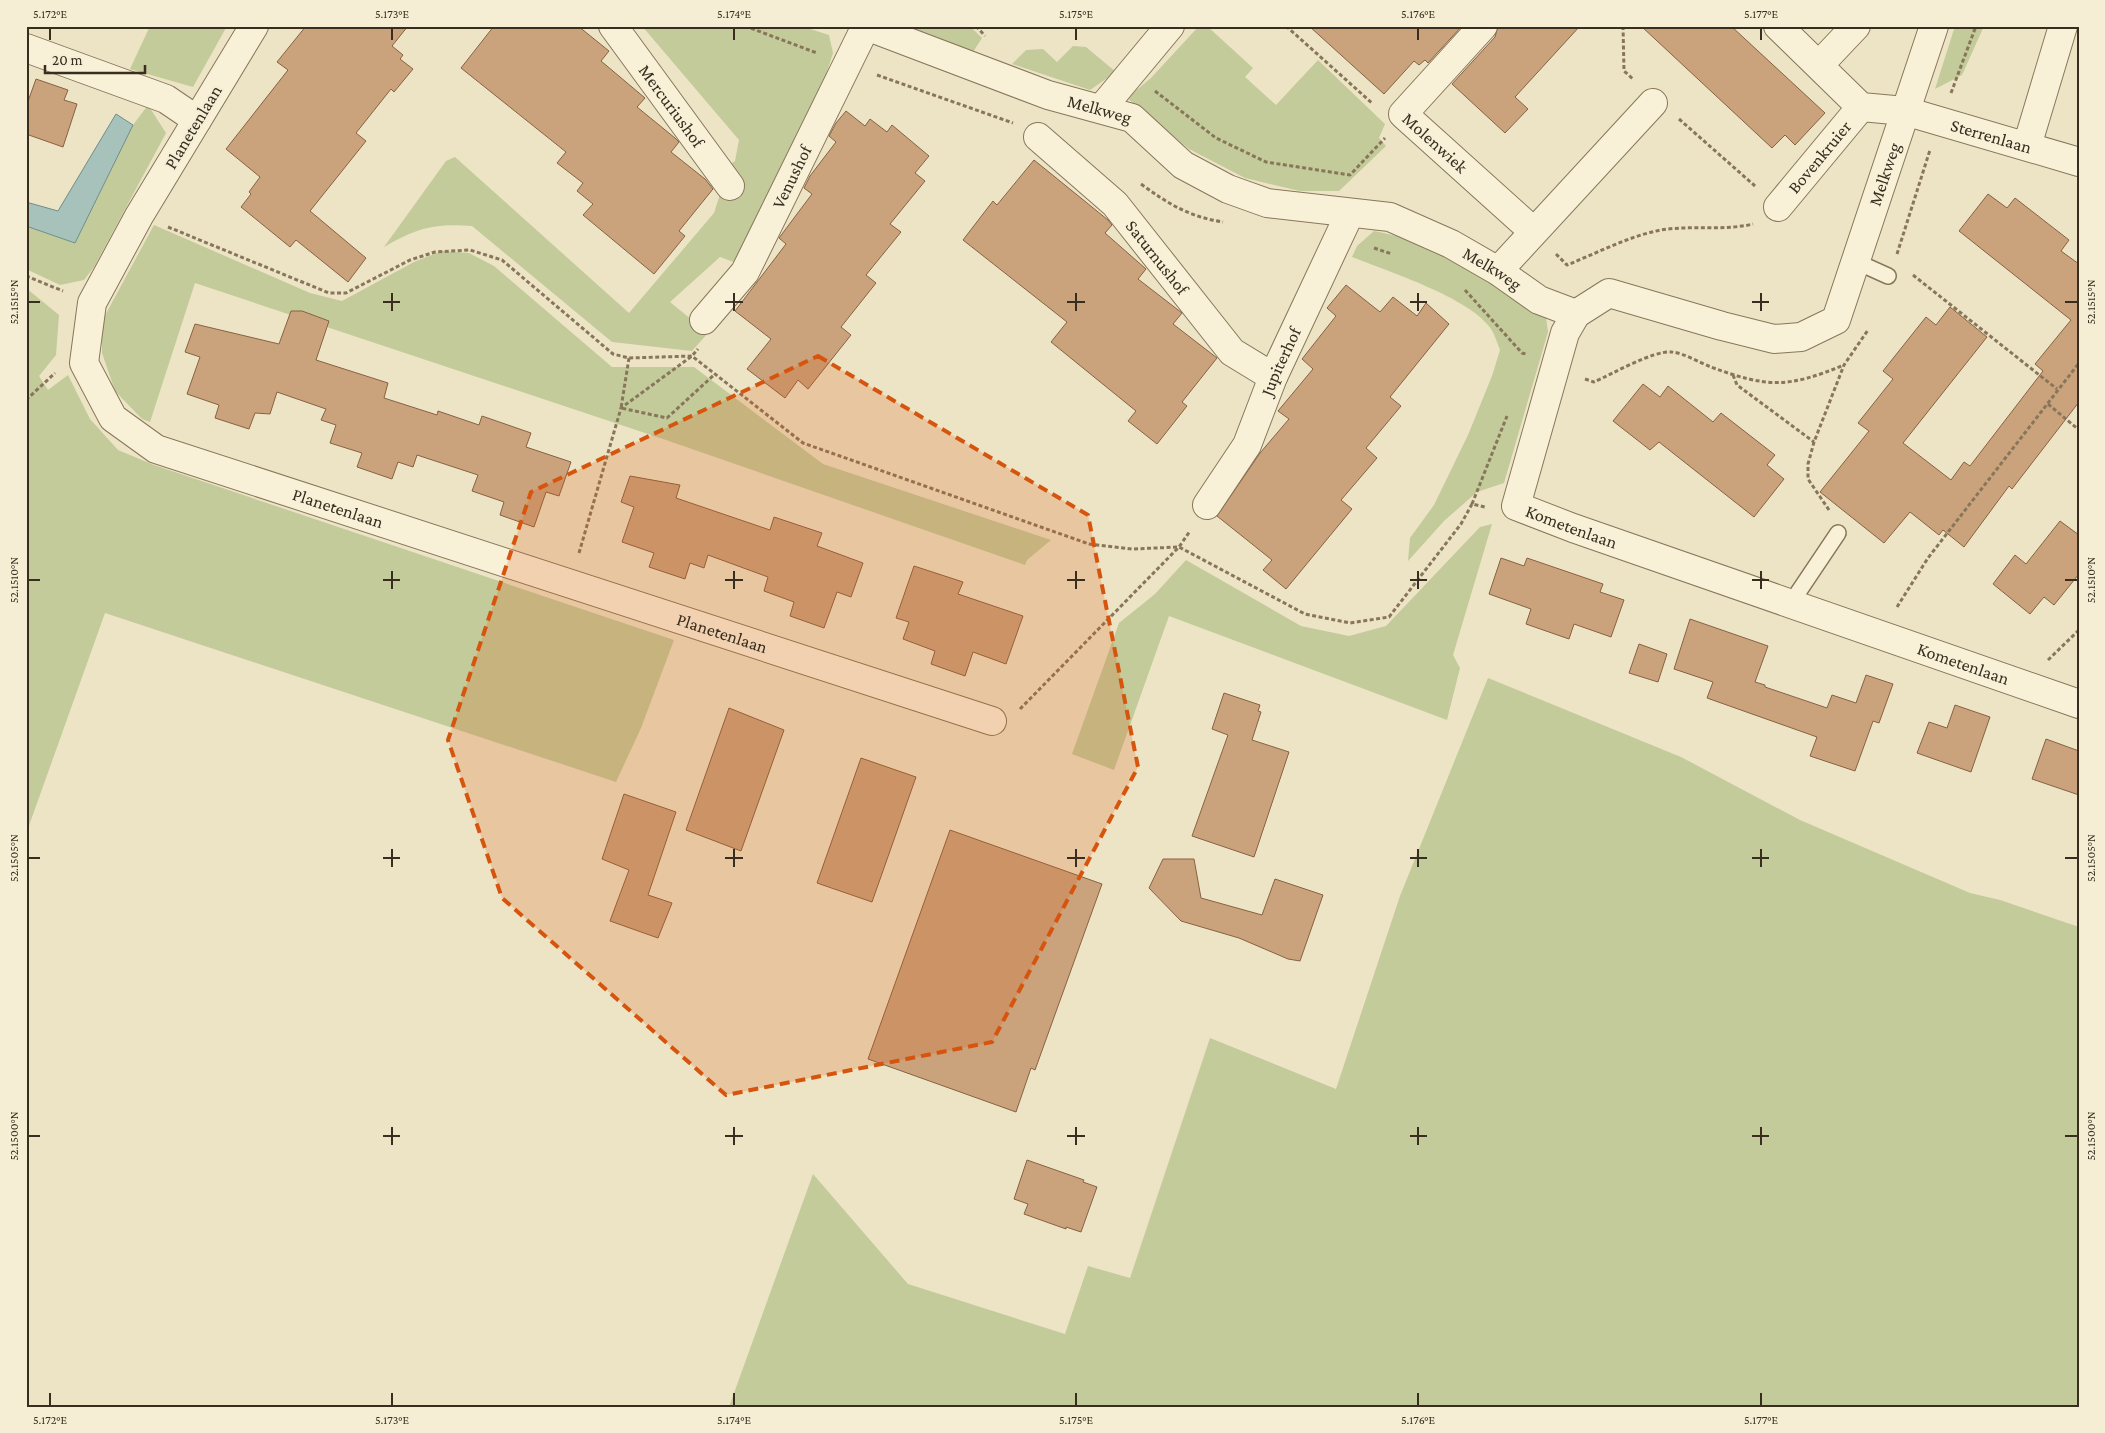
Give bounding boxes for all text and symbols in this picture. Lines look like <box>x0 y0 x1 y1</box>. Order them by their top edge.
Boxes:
text: 5.172°E <box>33 7 68 21</box>
text: 5.173°E <box>375 7 409 21</box>
text: 5.174°E <box>717 7 752 21</box>
text: 5.175°E <box>1059 7 1093 21</box>
text: 5.176°E <box>1401 7 1436 21</box>
text: 5.177°E <box>1744 7 1779 21</box>
scale bar <box>45 42 145 74</box>
text: 20 m <box>52 52 83 68</box>
street label: Mercuriushof <box>635 61 709 153</box>
street label: Planetenlaan <box>160 81 226 173</box>
street label: Melkweg <box>1065 91 1134 127</box>
street label: Molenwiek <box>1398 108 1472 178</box>
street label: Sterrenlaan <box>1948 115 2034 158</box>
street label: Bovenkruier <box>1784 116 1856 197</box>
street label: Melkweg <box>1865 140 1905 209</box>
street label: Venushof <box>768 141 816 212</box>
street label: Saturnushof <box>1122 216 1194 300</box>
street label: Melkweg <box>1459 243 1526 295</box>
text: 52.1515°N <box>7 279 21 325</box>
text: 52.1515°N <box>2084 279 2098 325</box>
street label: Jupiterhof <box>1256 323 1306 401</box>
street label: Planetenlaan <box>290 484 386 532</box>
street label: Kometenlaan <box>1523 501 1620 553</box>
text: 52.1510°N <box>7 557 21 603</box>
text: 52.1510°N <box>2084 557 2098 603</box>
street label: Planetenlaan <box>674 609 770 657</box>
street label: Kometenlaan <box>1915 639 2012 689</box>
text: 52.1505°N <box>7 834 21 882</box>
text: 52.1505°N <box>2084 834 2098 882</box>
text: 52.1500°N <box>7 1111 21 1161</box>
text: 52.1500°N <box>2084 1111 2098 1161</box>
text: 5.172°E <box>33 1413 68 1427</box>
text: 5.173°E <box>375 1413 409 1427</box>
text: 5.174°E <box>717 1413 752 1427</box>
text: 5.175°E <box>1059 1413 1093 1427</box>
text: 5.176°E <box>1401 1413 1436 1427</box>
text: 5.177°E <box>1744 1413 1779 1427</box>

